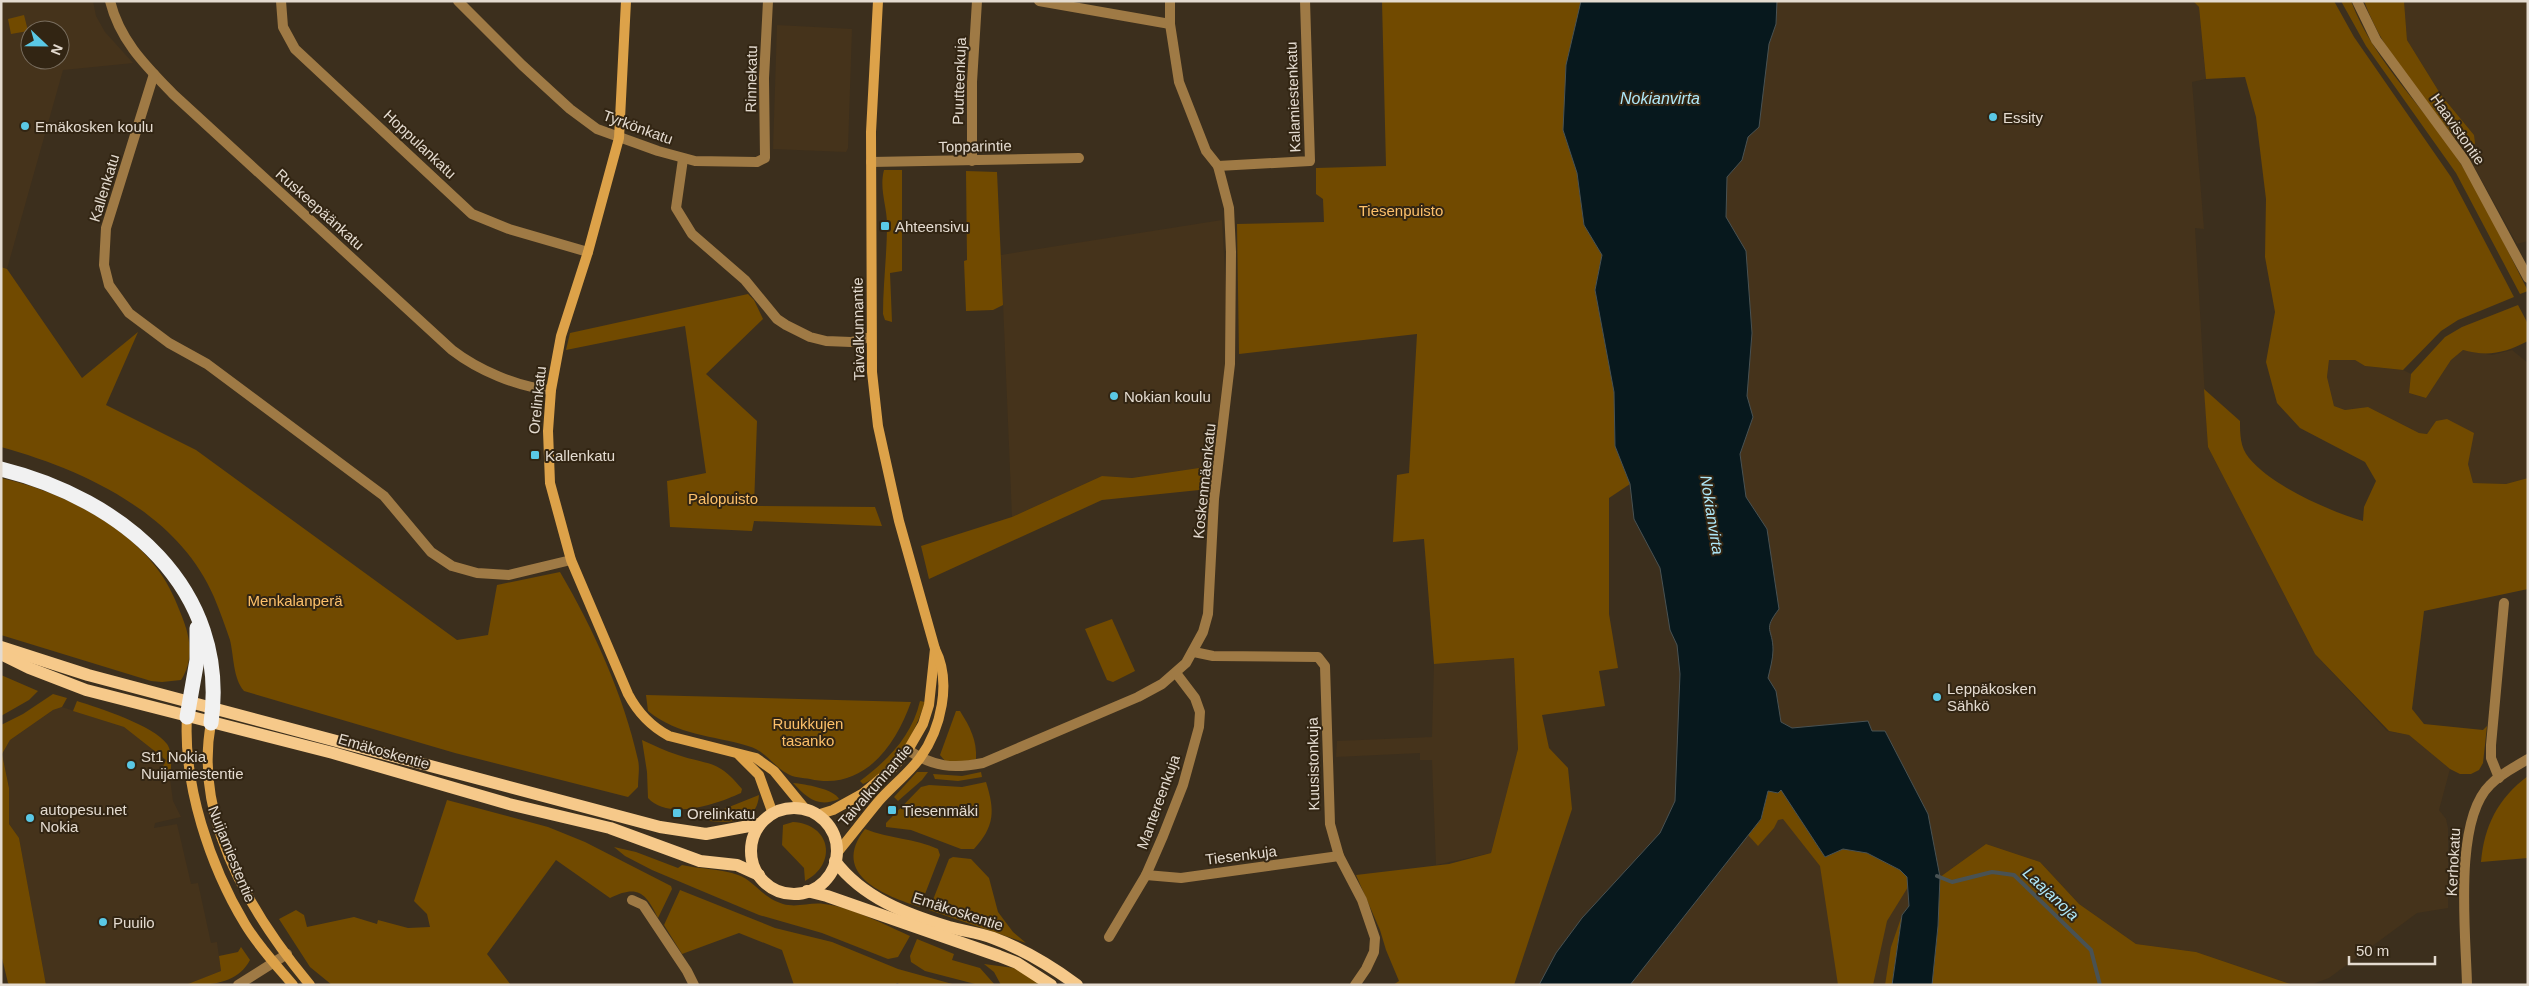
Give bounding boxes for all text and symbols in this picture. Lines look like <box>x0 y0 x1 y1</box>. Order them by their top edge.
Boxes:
north arrow <box>20 20 70 70</box>
street label: Puutteenkuja <box>949 36 969 125</box>
street label: Kalamiestenkatu <box>1283 41 1303 153</box>
text: N <box>48 42 66 58</box>
street label: Rinnekatu <box>742 45 760 113</box>
water label: Nokianvirta <box>1620 90 1700 107</box>
street label: Haavistontie <box>2427 90 2489 168</box>
street label: Hoppulankatu <box>380 106 460 182</box>
street label: Tyrkönkatu <box>601 106 675 148</box>
place label: Essity <box>2003 109 2044 126</box>
marker: Essity <box>1987 111 1999 123</box>
place label: Emäkosken koulu <box>35 118 153 135</box>
marker: Emäkosken koulu <box>19 120 31 132</box>
street label: Topparintie <box>938 137 1012 155</box>
street label: Kallenkatu <box>86 152 122 224</box>
street label: Ruskeepäänkatu <box>272 165 368 253</box>
park label: Tiesenpuisto <box>1359 202 1443 219</box>
place label: Ahteensivu <box>895 218 969 235</box>
marker: Ahteensivu <box>879 220 891 232</box>
street label: Taivalkunnantie <box>849 277 867 381</box>
street label: Orelinkatu <box>525 365 549 435</box>
place label: Nokian koulu <box>1124 388 1211 405</box>
marker: Nokian koulu <box>1108 390 1120 402</box>
street label: Koskenmäenkatu <box>1189 422 1219 540</box>
place label: Kallenkatu <box>545 447 615 464</box>
marker: Kallenkatu <box>529 449 541 461</box>
water label: Nokianvirta <box>1697 474 1727 556</box>
park label: Palopuisto <box>688 490 758 507</box>
park label: Menkalanperä <box>247 592 343 609</box>
place label: Leppäkosken Sähkö <box>1947 680 2036 714</box>
marker: Leppäkosken Sähkö <box>1931 691 1943 703</box>
park label: Ruukkujen tasanko <box>773 715 843 749</box>
street label: Kuusistonkuja <box>1304 717 1322 811</box>
street label: Emäkoskentie <box>336 730 432 772</box>
street label: Taivalkunnantie <box>835 740 915 830</box>
place label: St1 Nokia Nuijamiestentie <box>141 748 244 782</box>
street label: Mantereenkuja <box>1133 752 1183 852</box>
marker: St1 Nokia Nuijamiestentie <box>125 759 137 771</box>
place label: autopesu.net Nokia <box>40 801 128 835</box>
place label: Tiesenmäki <box>902 802 978 819</box>
street label: Nuijamiestentie <box>205 803 259 905</box>
marker: Tiesenmäki <box>886 804 898 816</box>
place label: Orelinkatu <box>687 805 755 822</box>
marker: Orelinkatu <box>671 807 683 819</box>
marker: autopesu.net Nokia <box>24 812 36 824</box>
street label: Kerhokatu <box>2443 827 2463 897</box>
street label: Tiesenkuja <box>1204 842 1278 868</box>
water label: Laajanoja <box>2020 864 2082 924</box>
street label: Emäkoskentie <box>911 888 1005 934</box>
place label: Puuilo <box>113 914 155 931</box>
marker: Puuilo <box>97 916 109 928</box>
scale bar <box>2349 934 2435 966</box>
text: 50 m <box>2356 942 2389 959</box>

